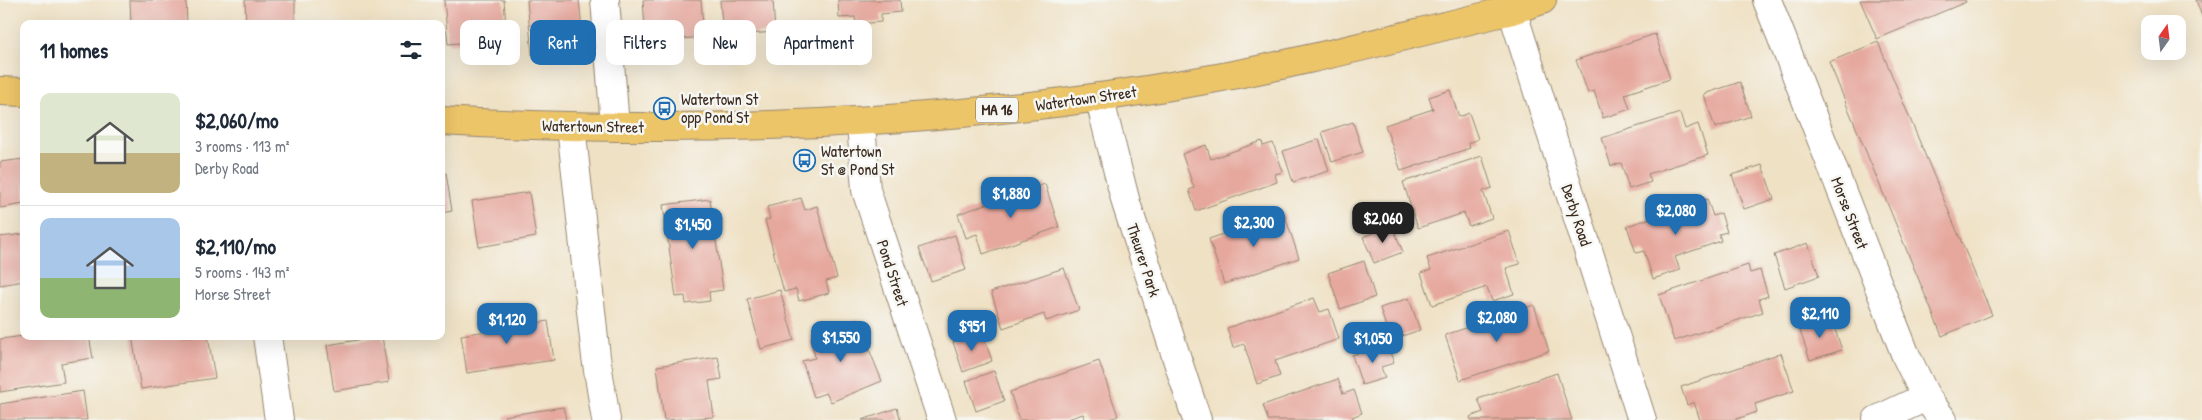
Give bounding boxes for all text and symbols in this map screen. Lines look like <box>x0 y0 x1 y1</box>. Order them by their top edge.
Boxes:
north arrow <box>2141 15 2186 60</box>
map controls <box>2141 15 2186 60</box>
chip: Buy <box>460 20 520 65</box>
chip: Rent <box>530 20 596 65</box>
chip: Filters <box>606 20 684 65</box>
chip: New <box>694 20 756 65</box>
chip: Apartment <box>766 20 872 65</box>
text: 11 homes <box>40 36 108 65</box>
icon: filters <box>397 36 425 64</box>
street label: Watertown Street <box>1034 80 1138 116</box>
place label: Watertown St opp Pond St <box>681 88 759 128</box>
bus stop icon: Watertown St opp Pond St <box>653 96 677 120</box>
road number: MA 16 <box>976 98 1018 122</box>
text: $2,060/mo <box>195 106 279 135</box>
icon: home <box>80 113 140 173</box>
street label: Watertown Street <box>542 114 645 138</box>
text: 3 rooms · 113 m² <box>195 135 290 157</box>
place label: Watertown St @ Pond St <box>821 140 895 180</box>
bus stop icon: Watertown St @ Pond St <box>793 148 817 172</box>
text: Derby Road <box>195 157 258 179</box>
street label: Morse Street <box>1826 174 1874 253</box>
pin: $1,880 <box>970 176 1052 219</box>
street label: Derby Road <box>1557 181 1597 249</box>
text: $1,880 <box>992 182 1030 204</box>
pin: $2,080 <box>1635 194 1717 236</box>
text: $2,080 <box>1656 199 1696 221</box>
pin: $2,060 <box>1342 202 1424 244</box>
pin: $2,300 <box>1213 206 1295 248</box>
text: $2,060 <box>1363 207 1403 229</box>
pin: $1,450 <box>652 208 734 250</box>
text: $2,300 <box>1234 211 1274 233</box>
text: $1,450 <box>674 213 712 235</box>
street label: Theurer Park <box>1122 220 1166 300</box>
text: $2,110/mo <box>195 232 276 261</box>
street label: Pond Street <box>872 237 914 309</box>
icon: home <box>80 238 140 298</box>
text: 5 rooms · 143 m² <box>195 261 289 283</box>
text: Morse Street <box>195 283 271 305</box>
pin: $2,110 <box>1779 296 1861 339</box>
pin: $2,080 <box>1456 300 1538 343</box>
pin: $1,120 <box>466 302 548 345</box>
text: $2,110 <box>1801 302 1839 324</box>
text: $2,080 <box>1477 306 1517 328</box>
text: $1,120 <box>488 308 526 330</box>
pin: $951 <box>942 310 1002 352</box>
text: $951 <box>959 315 985 337</box>
pin: $1,550 <box>800 320 882 363</box>
pin: $1,050 <box>1332 322 1414 364</box>
text: $1,550 <box>822 326 860 348</box>
text: $1,050 <box>1354 327 1392 349</box>

